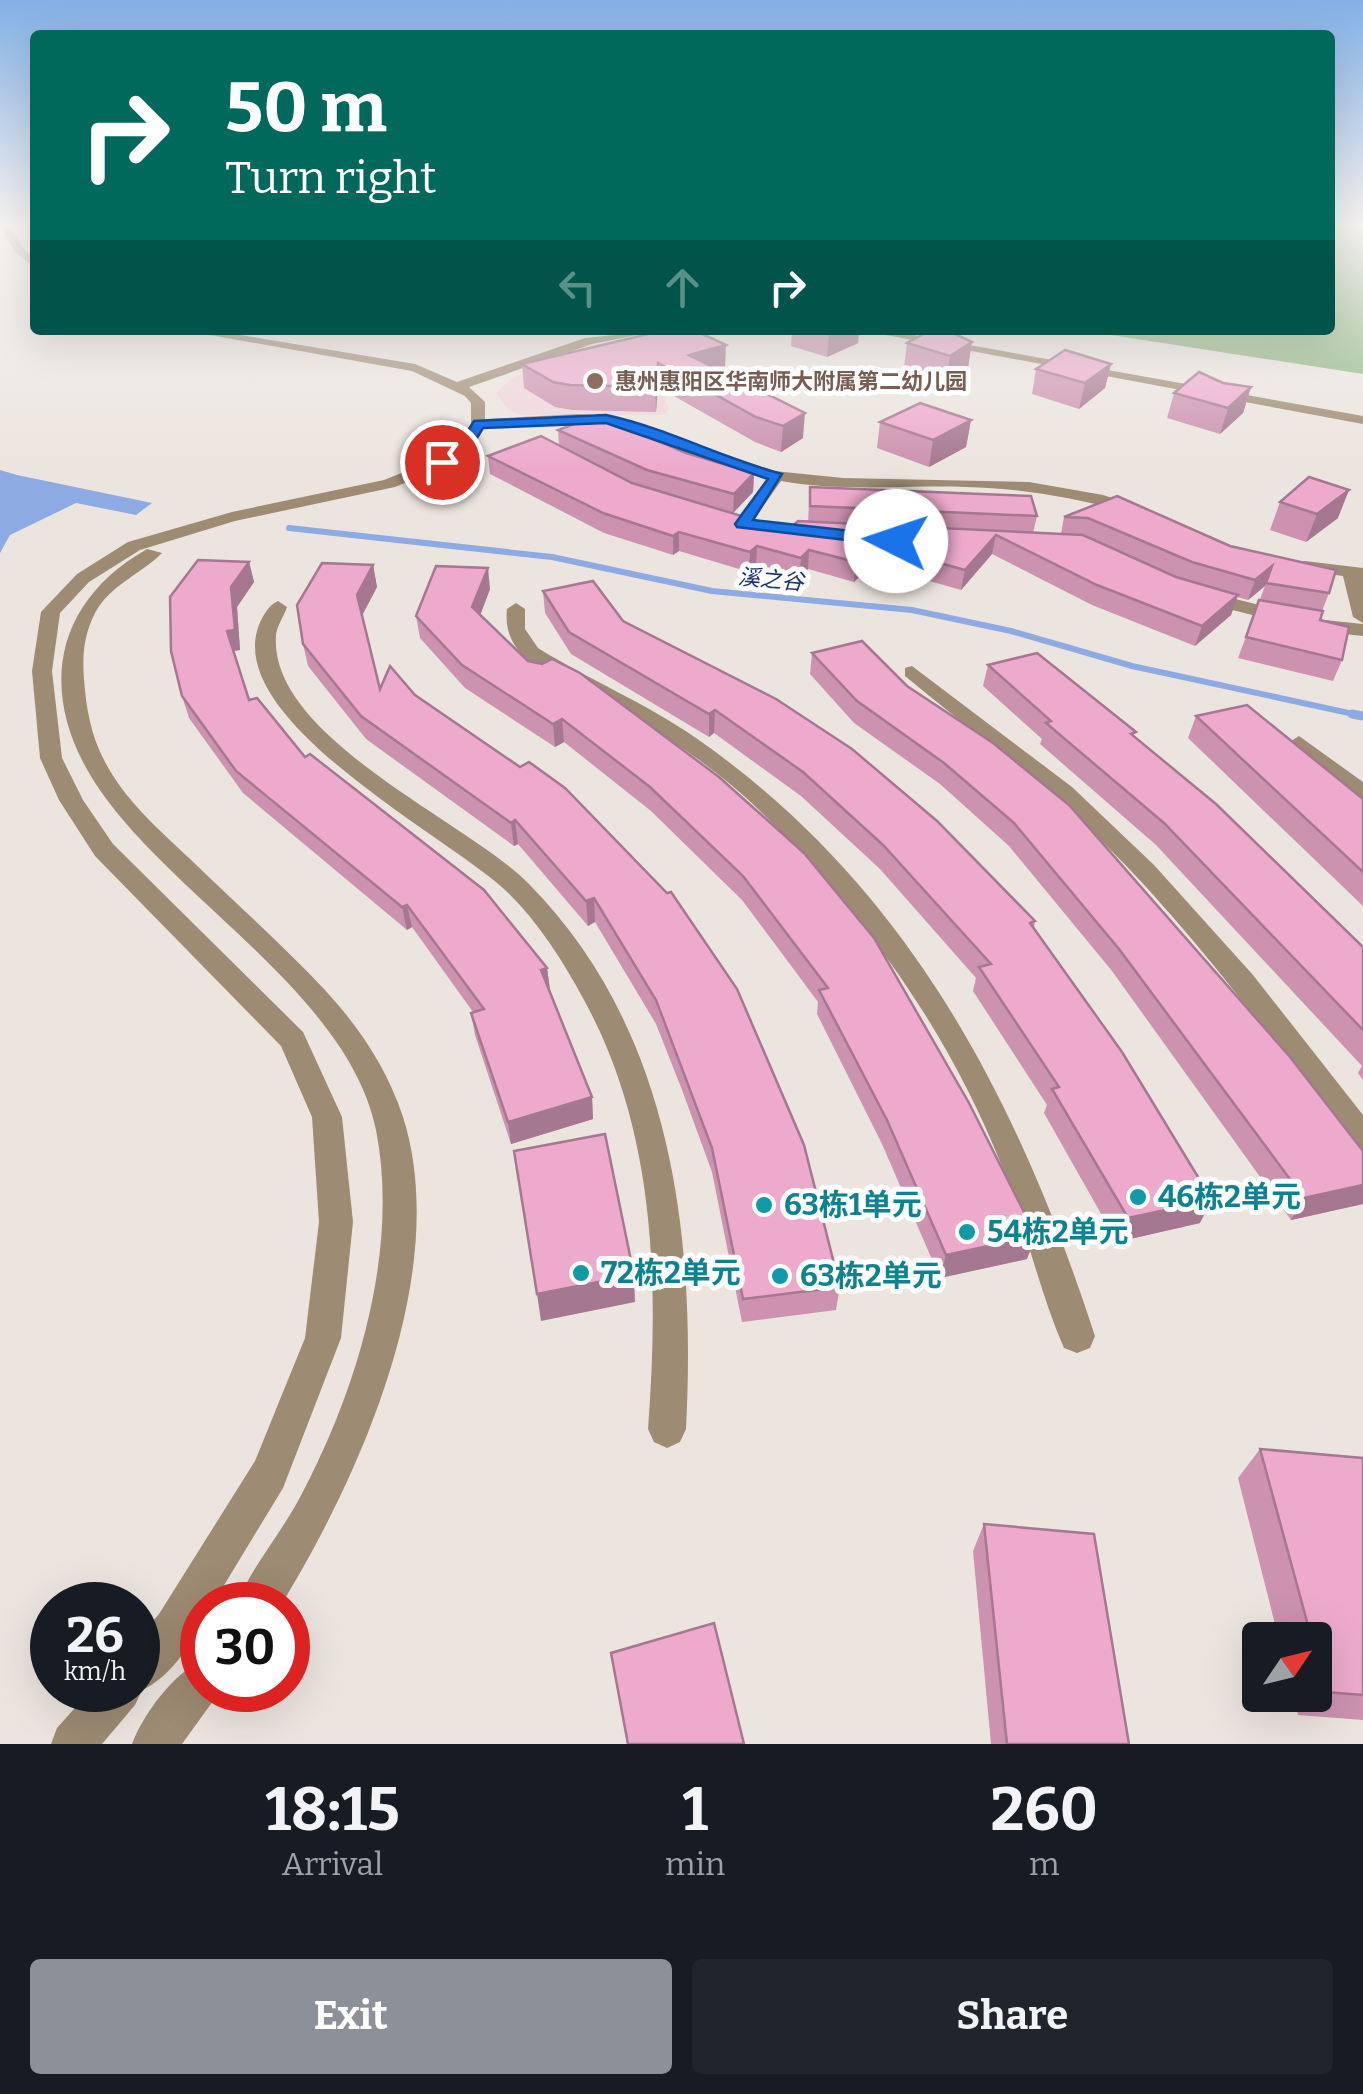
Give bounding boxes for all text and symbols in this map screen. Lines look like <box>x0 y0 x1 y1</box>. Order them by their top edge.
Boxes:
text: 50 m <box>225 66 387 150</box>
icon: right <box>60 70 190 200</box>
text: Turn right <box>225 151 437 205</box>
icon: left <box>550 260 605 315</box>
icon: ahead <box>655 260 710 315</box>
icon: right <box>760 260 815 315</box>
place label: 惠州惠阳区华南师大附属第二幼儿园 <box>615 368 967 395</box>
marker: 惠州惠阳区华南师大附属第二幼儿园 <box>584 370 606 392</box>
pin <box>400 420 485 505</box>
icon: arrive <box>415 435 470 490</box>
position arrow <box>844 489 948 593</box>
water label: 溪之谷 <box>737 563 807 596</box>
place label: 46栋2单元 <box>1158 1179 1301 1215</box>
marker: 46栋2单元 <box>1127 1186 1149 1208</box>
place label: 63栋1单元 <box>784 1187 922 1223</box>
marker: 63栋1单元 <box>753 1194 775 1216</box>
place label: 54栋2单元 <box>987 1214 1129 1250</box>
marker: 54栋2单元 <box>956 1221 978 1243</box>
place label: 72栋2单元 <box>601 1255 741 1291</box>
place label: 63栋2单元 <box>800 1258 942 1294</box>
marker: 72栋2单元 <box>570 1262 592 1284</box>
marker: 63栋2单元 <box>769 1265 791 1287</box>
speed limit sign: 30 <box>180 1582 310 1712</box>
text: 26 <box>66 1605 124 1665</box>
north arrow <box>1242 1622 1332 1712</box>
map controls <box>1242 1622 1332 1712</box>
text: km/h <box>64 1657 126 1687</box>
text: 18:15 <box>265 1774 400 1846</box>
text: 1 <box>682 1774 708 1846</box>
text: 260 <box>991 1774 1098 1846</box>
text: Arrival <box>282 1845 383 1883</box>
text: min <box>665 1845 725 1883</box>
text: m <box>1029 1845 1059 1883</box>
button: Exit <box>30 1959 672 2074</box>
button: Share <box>692 1959 1333 2074</box>

